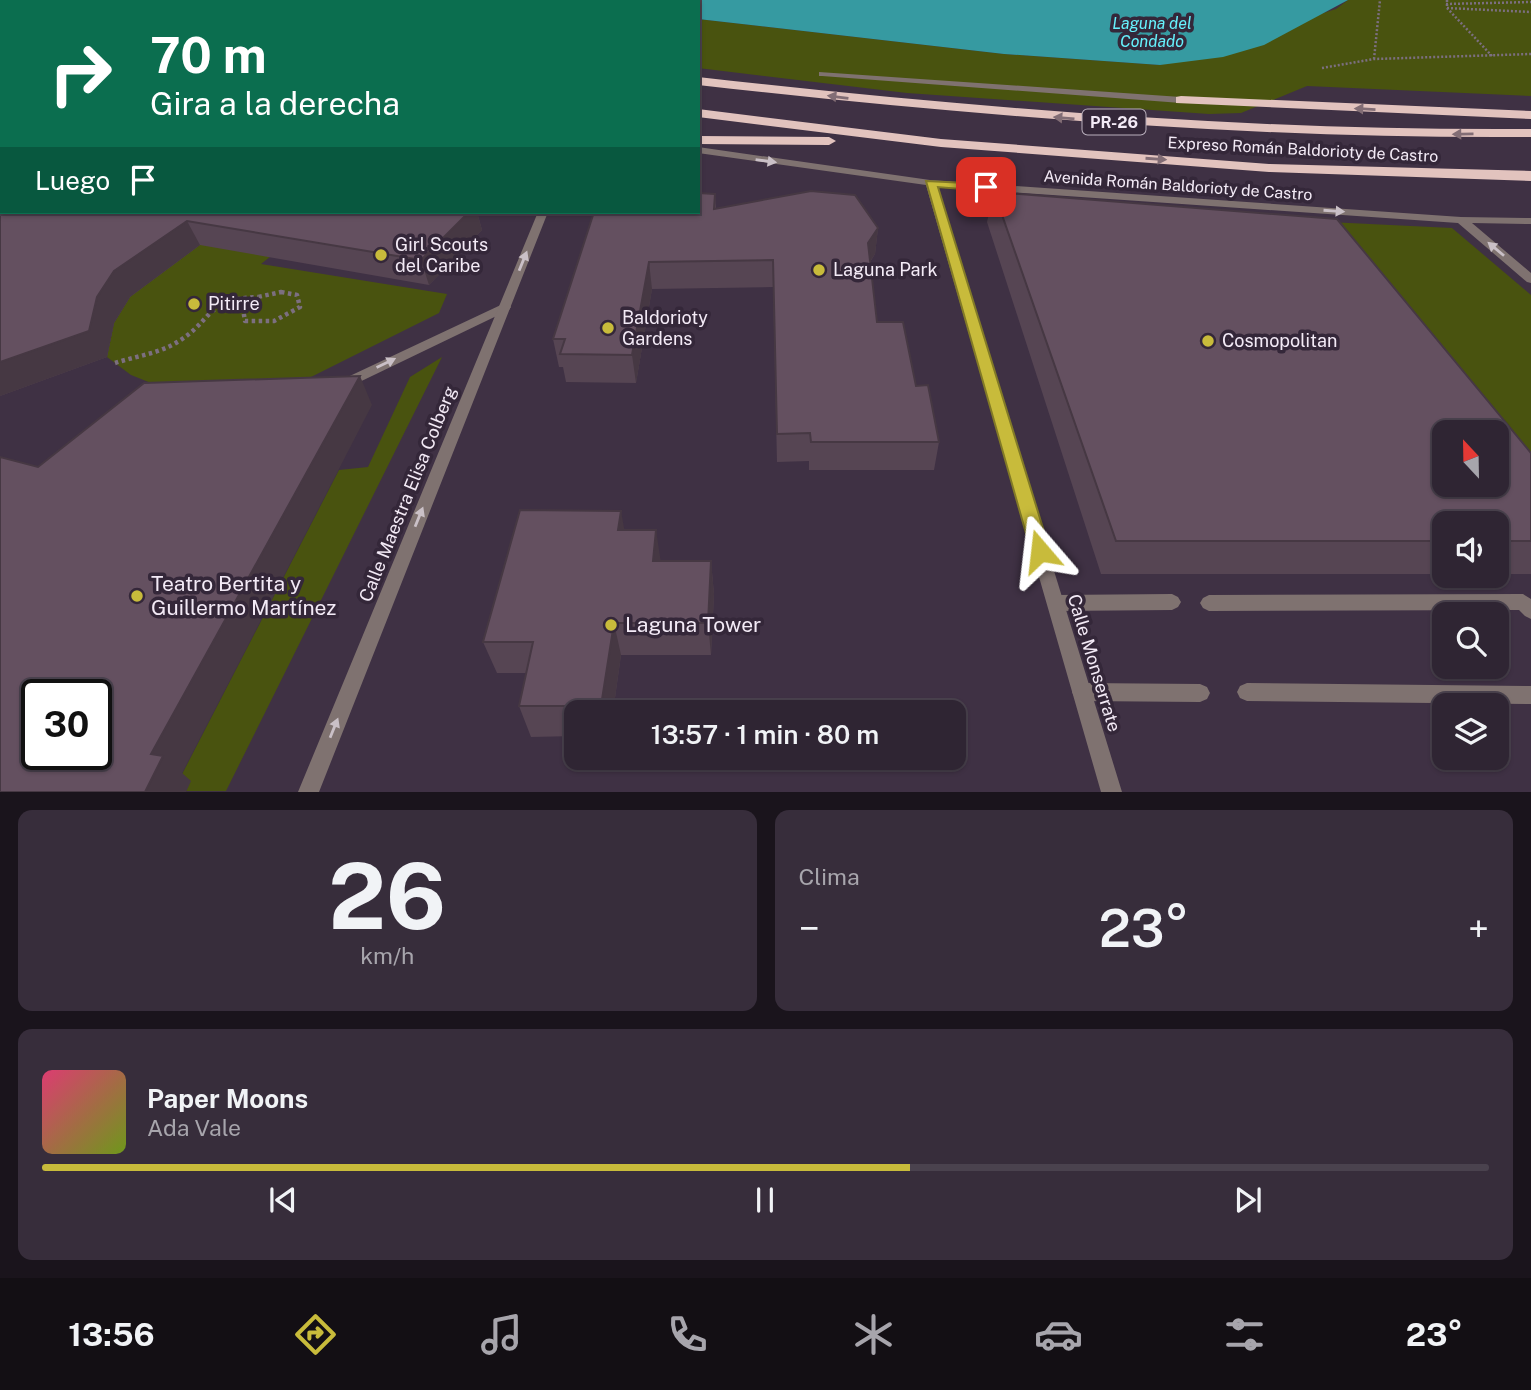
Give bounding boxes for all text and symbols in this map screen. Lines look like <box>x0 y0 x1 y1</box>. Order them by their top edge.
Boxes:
water label: Laguna del Condado <box>1112 14 1192 51</box>
text: 70 m <box>150 26 267 84</box>
icon: right <box>35 28 126 119</box>
text: Gira a la derecha <box>150 85 400 122</box>
one-way arrow <box>827 91 849 102</box>
one-way arrow <box>1354 104 1376 115</box>
road number: PR-26 <box>1082 110 1146 134</box>
one-way arrow <box>1053 112 1075 123</box>
one-way arrow <box>1452 129 1474 140</box>
street label: Expreso Román Baldorioty de Castro <box>1167 133 1439 166</box>
one-way arrow <box>1145 154 1167 165</box>
one-way arrow <box>755 156 777 167</box>
pin <box>956 157 1016 217</box>
icon: arrive <box>124 161 162 199</box>
text: Luego <box>35 165 110 196</box>
street label: Avenida Román Baldorioty de Castro <box>1043 167 1313 204</box>
icon: arrive <box>967 168 1005 206</box>
one-way arrow <box>1323 206 1345 217</box>
place label: Girl Scouts del Caribe <box>395 234 488 276</box>
one-way arrow <box>1487 242 1504 257</box>
marker: Girl Scouts del Caribe <box>373 247 389 263</box>
one-way arrow <box>518 251 529 272</box>
place label: Laguna Park <box>833 259 938 280</box>
marker: Laguna Park <box>811 262 827 278</box>
place label: Pitirre <box>208 293 260 314</box>
marker: Pitirre <box>186 296 202 312</box>
place label: Baldorioty Gardens <box>622 307 708 349</box>
marker: Baldorioty Gardens <box>600 320 616 336</box>
place label: Cosmopolitan <box>1222 330 1337 351</box>
marker: Cosmopolitan <box>1200 333 1216 349</box>
one-way arrow <box>376 357 396 368</box>
street label: Calle Maestra Elisa Colberg <box>355 383 461 605</box>
north arrow <box>1432 420 1508 497</box>
map controls <box>1432 420 1509 770</box>
one-way arrow <box>414 507 425 528</box>
button: sound <box>1432 511 1509 588</box>
position arrow <box>1003 514 1077 588</box>
place label: Teatro Bertita y Guillermo Martínez <box>151 571 336 620</box>
marker: Teatro Bertita y Guillermo Martínez <box>129 588 145 604</box>
street label: Calle Monserrate <box>1064 592 1125 734</box>
button: search <box>1432 602 1509 679</box>
place label: Laguna Tower <box>625 612 761 637</box>
marker: Laguna Tower <box>603 617 619 633</box>
speed limit sign: 30 <box>21 679 112 770</box>
button: layers <box>1432 693 1509 770</box>
one-way arrow <box>328 718 339 739</box>
text: 13:57 · 1 min · 80 m <box>651 719 879 750</box>
text: 26 <box>328 843 446 949</box>
text: Clima <box>799 863 860 890</box>
text: 23° <box>1099 898 1189 959</box>
text: − <box>799 906 820 951</box>
text: + <box>1468 906 1489 951</box>
text: km/h <box>360 942 414 969</box>
text: Paper Moons <box>147 1083 308 1114</box>
text: Ada Vale <box>147 1114 241 1141</box>
icon: previous <box>264 1181 302 1219</box>
icon: pause <box>746 1181 784 1219</box>
icon: next <box>1229 1181 1267 1219</box>
icon: directions <box>291 1310 340 1359</box>
icon: music <box>477 1310 526 1359</box>
icon: phone <box>663 1310 712 1359</box>
icon: climate <box>849 1310 898 1359</box>
icon: car <box>1034 1310 1083 1359</box>
icon: filters <box>1220 1310 1269 1359</box>
text: 13:56 <box>68 1316 155 1353</box>
text: 23° <box>1406 1316 1463 1353</box>

